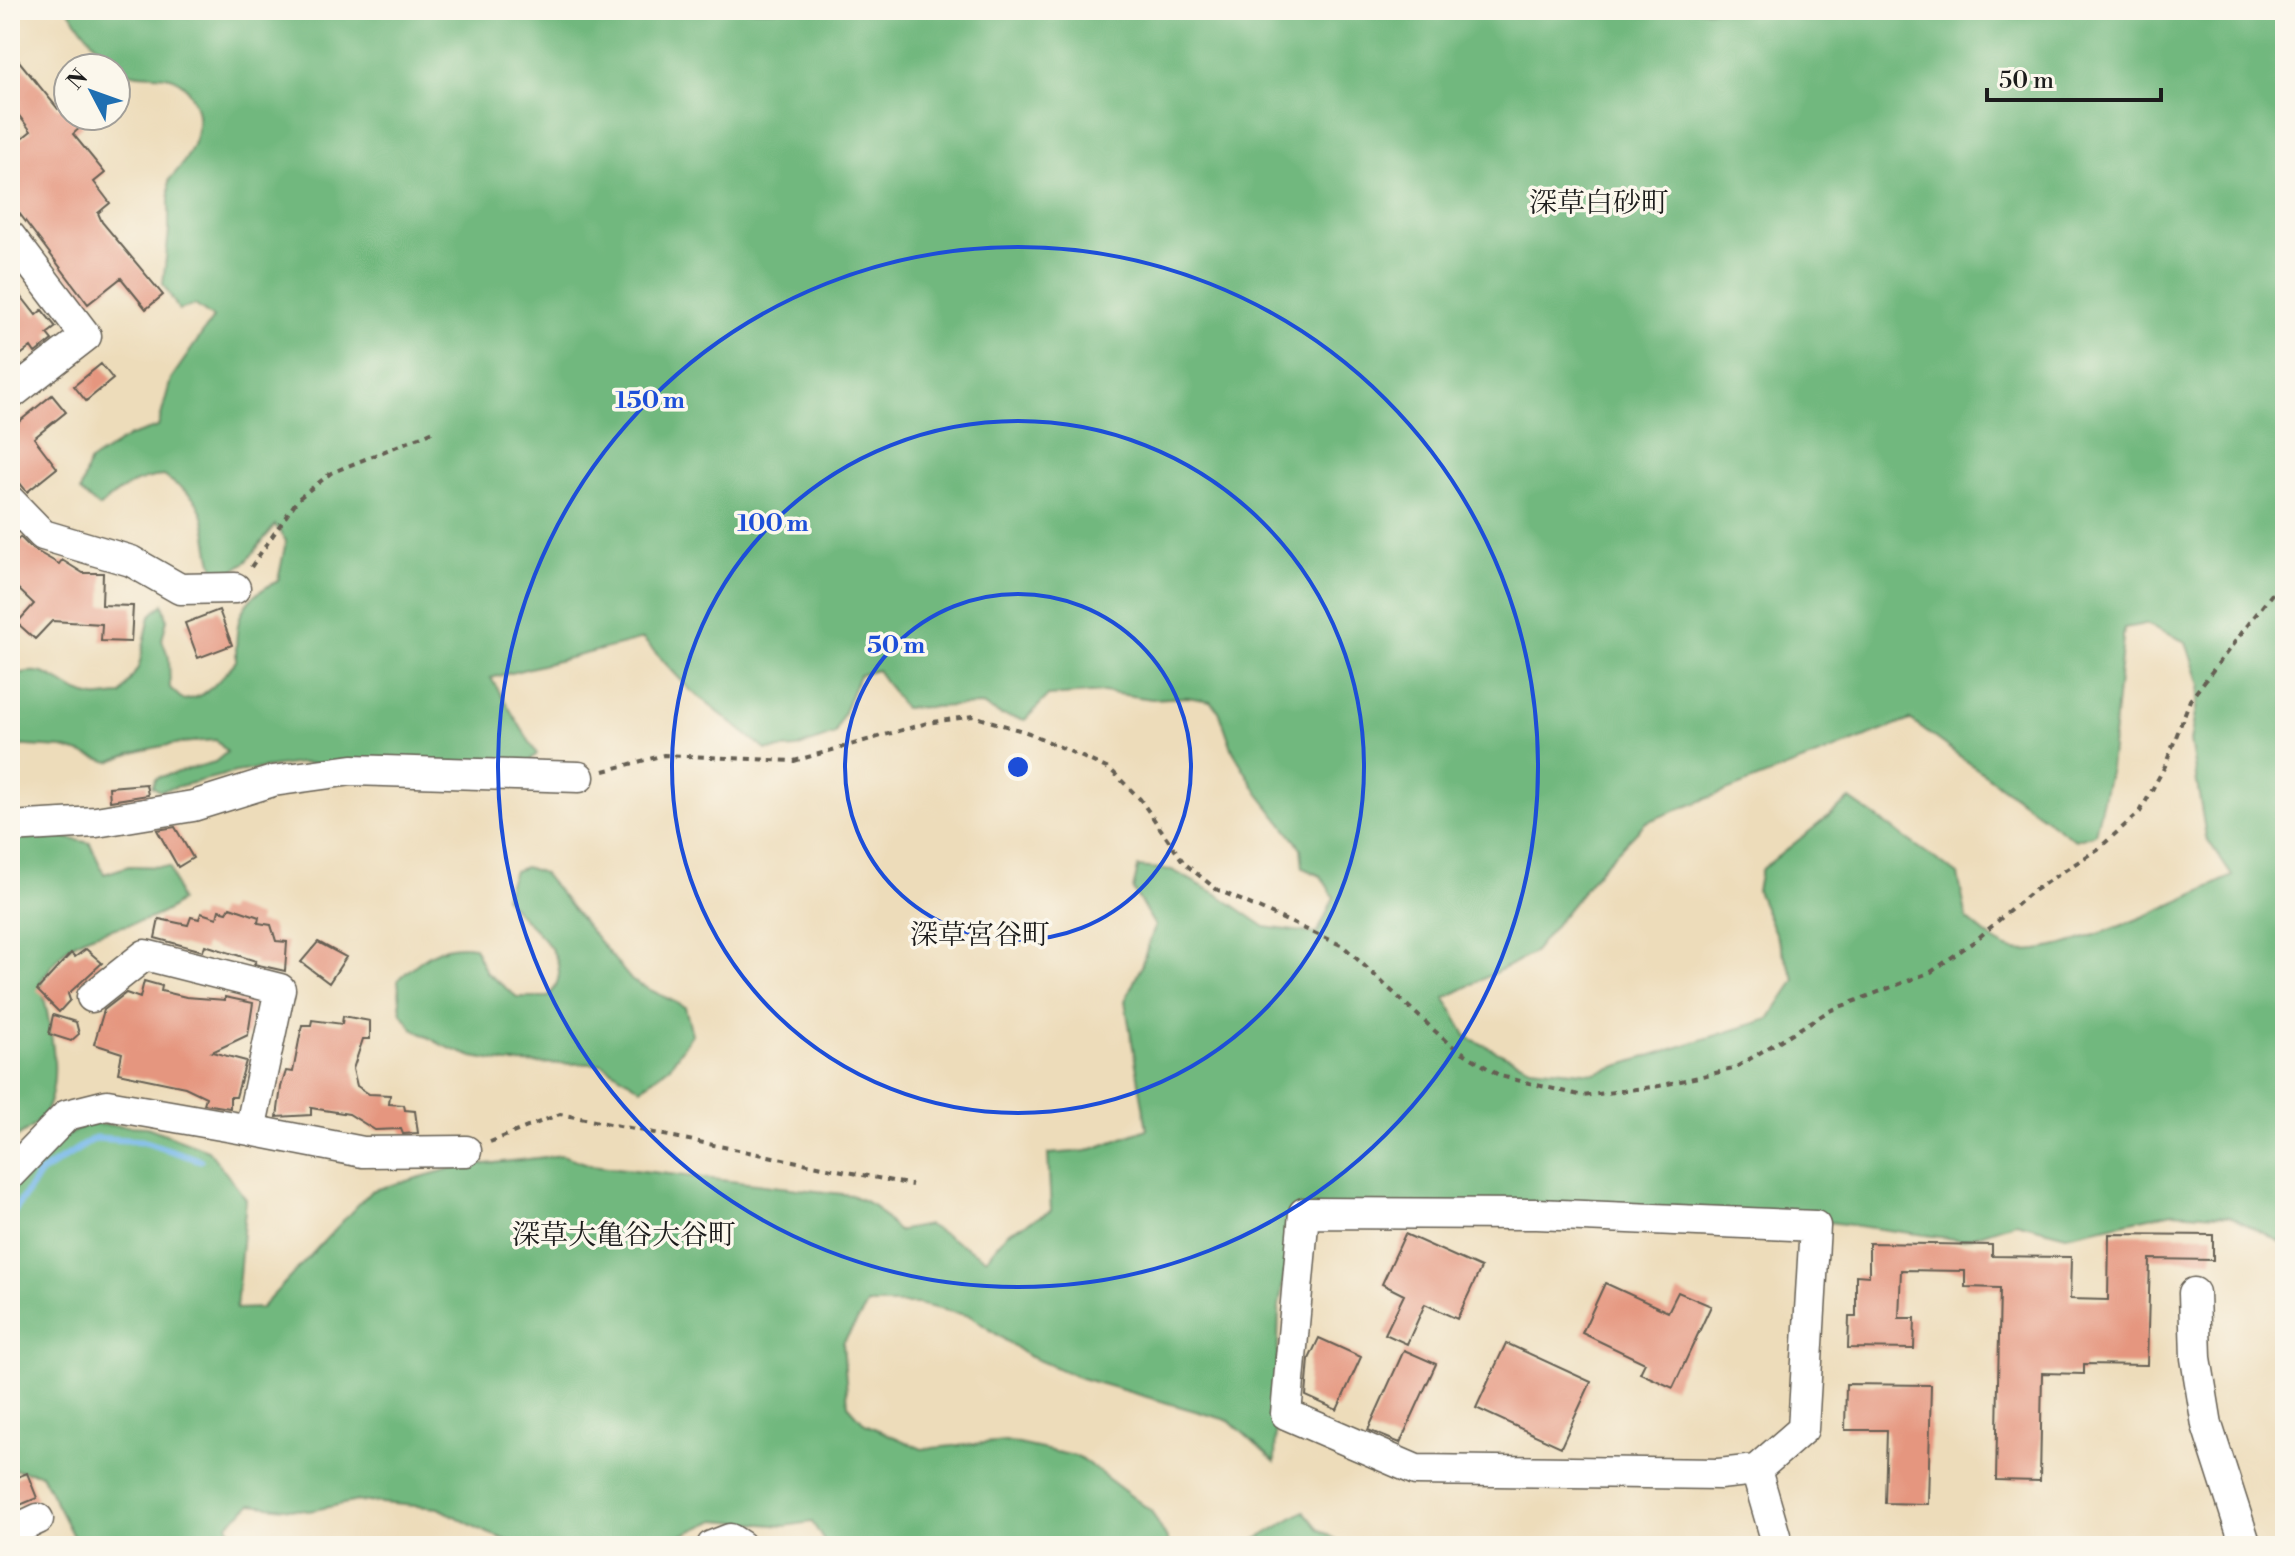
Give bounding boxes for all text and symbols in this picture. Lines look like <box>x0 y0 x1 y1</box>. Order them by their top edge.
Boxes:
north arrow <box>52 52 132 132</box>
scale bar <box>1987 52 2161 102</box>
text: N <box>62 64 94 95</box>
text: 50 m <box>1999 66 2054 96</box>
district label: 深草白砂町 <box>1529 186 1669 221</box>
text: 150 m <box>615 386 685 416</box>
text: 100 m <box>737 509 809 539</box>
text: 50 m <box>867 631 925 661</box>
centre of rings <box>1004 753 1032 781</box>
district label: 深草宮谷町 <box>910 918 1050 953</box>
district label: 深草大亀谷大谷町 <box>512 1218 736 1253</box>

